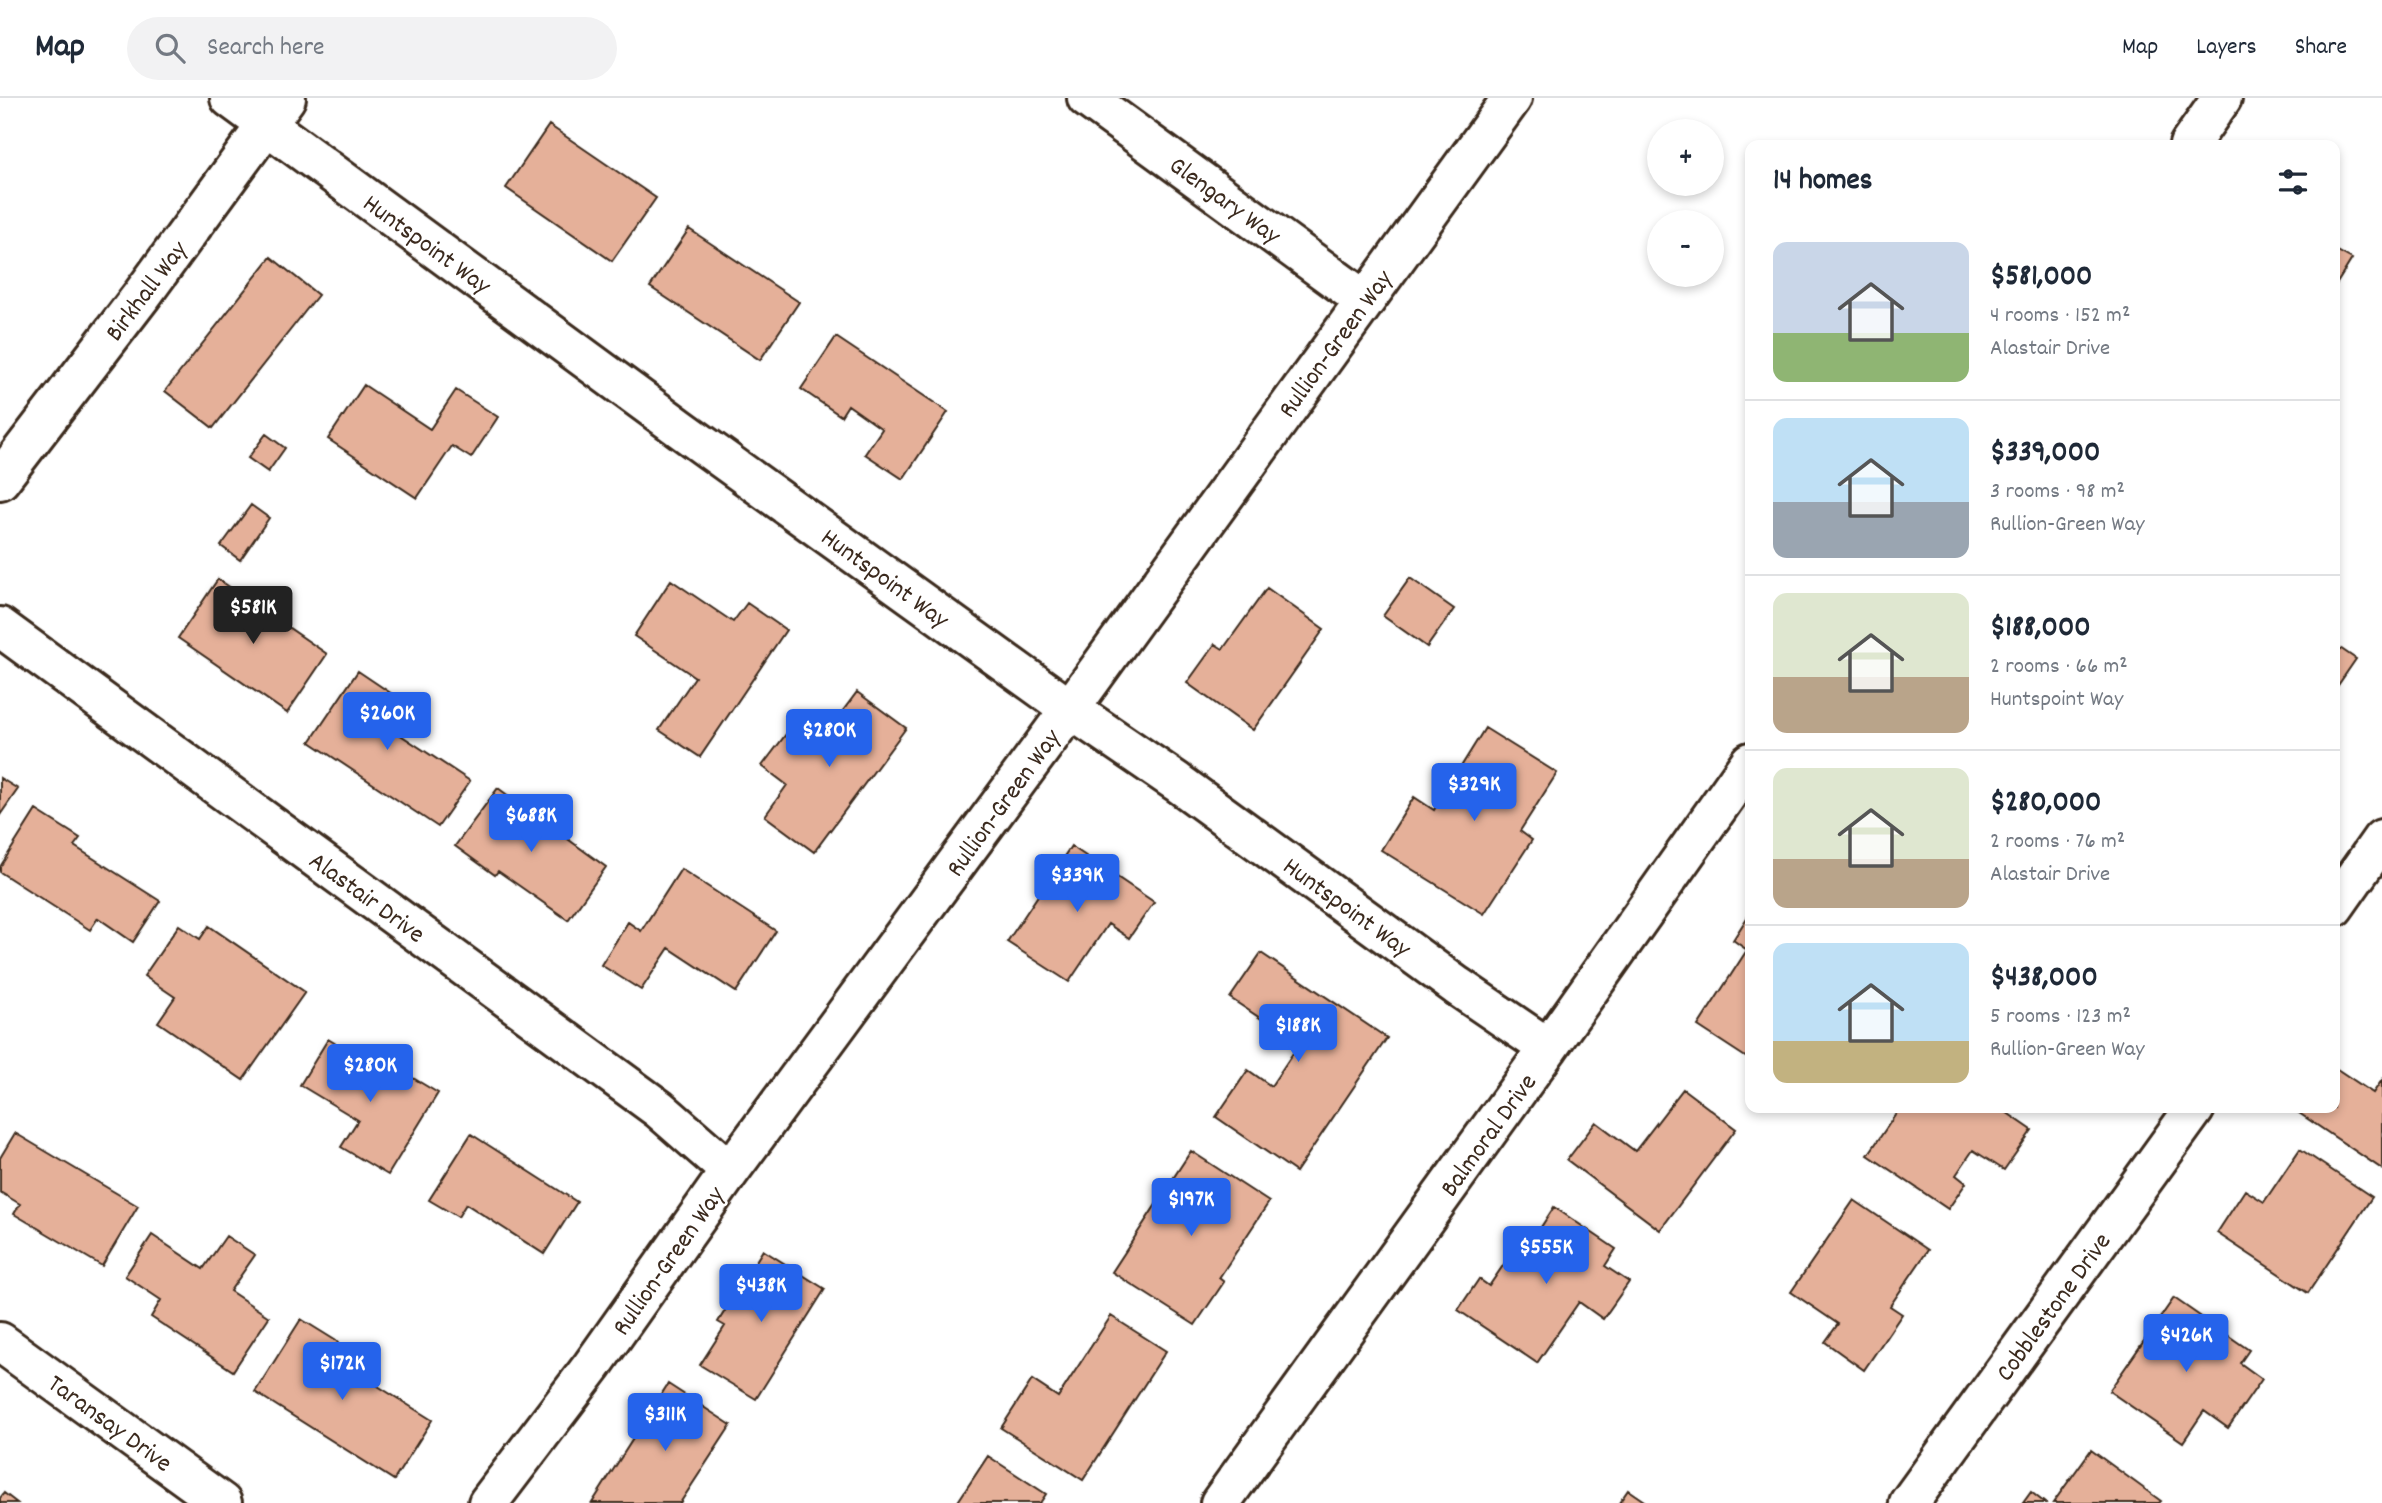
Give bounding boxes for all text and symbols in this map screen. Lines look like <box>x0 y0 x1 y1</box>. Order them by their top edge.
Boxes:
search box <box>127 17 617 80</box>
text: Map <box>35 25 85 72</box>
icon: search <box>151 29 189 67</box>
text: Search here <box>207 30 325 67</box>
text: Map <box>2122 31 2158 65</box>
text: Layers <box>2196 31 2257 65</box>
text: Share <box>2295 31 2347 65</box>
map controls <box>1647 119 1724 287</box>
button: + <box>1647 119 1724 196</box>
street label: Glengary Way <box>1160 149 1288 255</box>
text: 14 homes <box>1773 161 1872 204</box>
icon: filters <box>2274 163 2312 201</box>
street label: Huntspoint Way <box>354 187 498 305</box>
button: − <box>1647 210 1724 287</box>
street label: Birkhall Way <box>98 234 198 350</box>
text: $581,000 <box>1990 257 2092 300</box>
street label: Rullion-Green Way <box>1271 263 1403 427</box>
icon: home <box>1829 270 1913 354</box>
text: 4 rooms · 152 m² <box>1990 300 2130 333</box>
text: Alastair Drive <box>1990 333 2110 366</box>
text: $339,000 <box>1990 433 2100 476</box>
icon: home <box>1829 446 1913 530</box>
text: 3 rooms · 98 m² <box>1990 476 2125 509</box>
text: Rullion-Green Way <box>1990 509 2145 542</box>
street label: Huntspoint Way <box>812 521 956 639</box>
pin: $581K <box>204 587 302 646</box>
text: $581K <box>229 592 277 625</box>
text: $188,000 <box>1990 608 2091 651</box>
icon: home <box>1829 621 1913 705</box>
text: 2 rooms · 66 m² <box>1990 651 2128 684</box>
text: Huntspoint Way <box>1990 684 2123 717</box>
pin: $260K <box>338 692 436 752</box>
text: $260K <box>359 698 415 731</box>
pin: $280K <box>780 710 878 769</box>
text: $280K <box>802 715 856 748</box>
street label: Rullion-Green Way <box>939 722 1071 886</box>
pin: $329K <box>1425 764 1523 823</box>
text: $329K <box>1447 769 1501 802</box>
text: $280,000 <box>1990 783 2101 826</box>
pin: $688K <box>482 794 580 854</box>
icon: home <box>1829 796 1913 880</box>
text: $688K <box>505 800 557 833</box>
text: 2 rooms · 76 m² <box>1990 826 2125 859</box>
street label: Alastair Drive <box>300 844 432 954</box>
street label: Huntspoint Way <box>1274 850 1418 968</box>
pin: $339K <box>1028 854 1126 914</box>
text: Alastair Drive <box>1990 859 2110 892</box>
text: $339K <box>1050 860 1104 893</box>
text: $438,000 <box>1990 958 2098 1001</box>
icon: home <box>1829 971 1913 1055</box>
text: 5 rooms · 123 m² <box>1990 1001 2131 1034</box>
pin: $188K <box>1249 1004 1347 1064</box>
text: $188K <box>1275 1010 1321 1043</box>
text: Rullion-Green Way <box>1990 1034 2145 1067</box>
pin: $280K <box>321 1044 419 1104</box>
text: $280K <box>343 1050 397 1083</box>
street label: Balmoral Drive <box>1432 1067 1547 1205</box>
pin: $197K <box>1142 1178 1240 1238</box>
street label: Rullion-Green Way <box>605 1179 735 1344</box>
text: $197K <box>1168 1184 1214 1217</box>
pin: $555K <box>1497 1226 1595 1286</box>
street label: Cobblestone Drive <box>1988 1226 2122 1390</box>
text: $555K <box>1519 1232 1573 1265</box>
pin: $438K <box>712 1264 810 1324</box>
text: $438K <box>735 1270 787 1303</box>
pin: $426K <box>2137 1314 2235 1374</box>
text: $426K <box>2159 1320 2213 1353</box>
pin: $172K <box>293 1342 391 1402</box>
text: $172K <box>319 1348 365 1381</box>
street label: Taransay Drive <box>39 1367 179 1483</box>
pin: $311K <box>616 1394 714 1453</box>
text: $311K <box>644 1399 686 1432</box>

